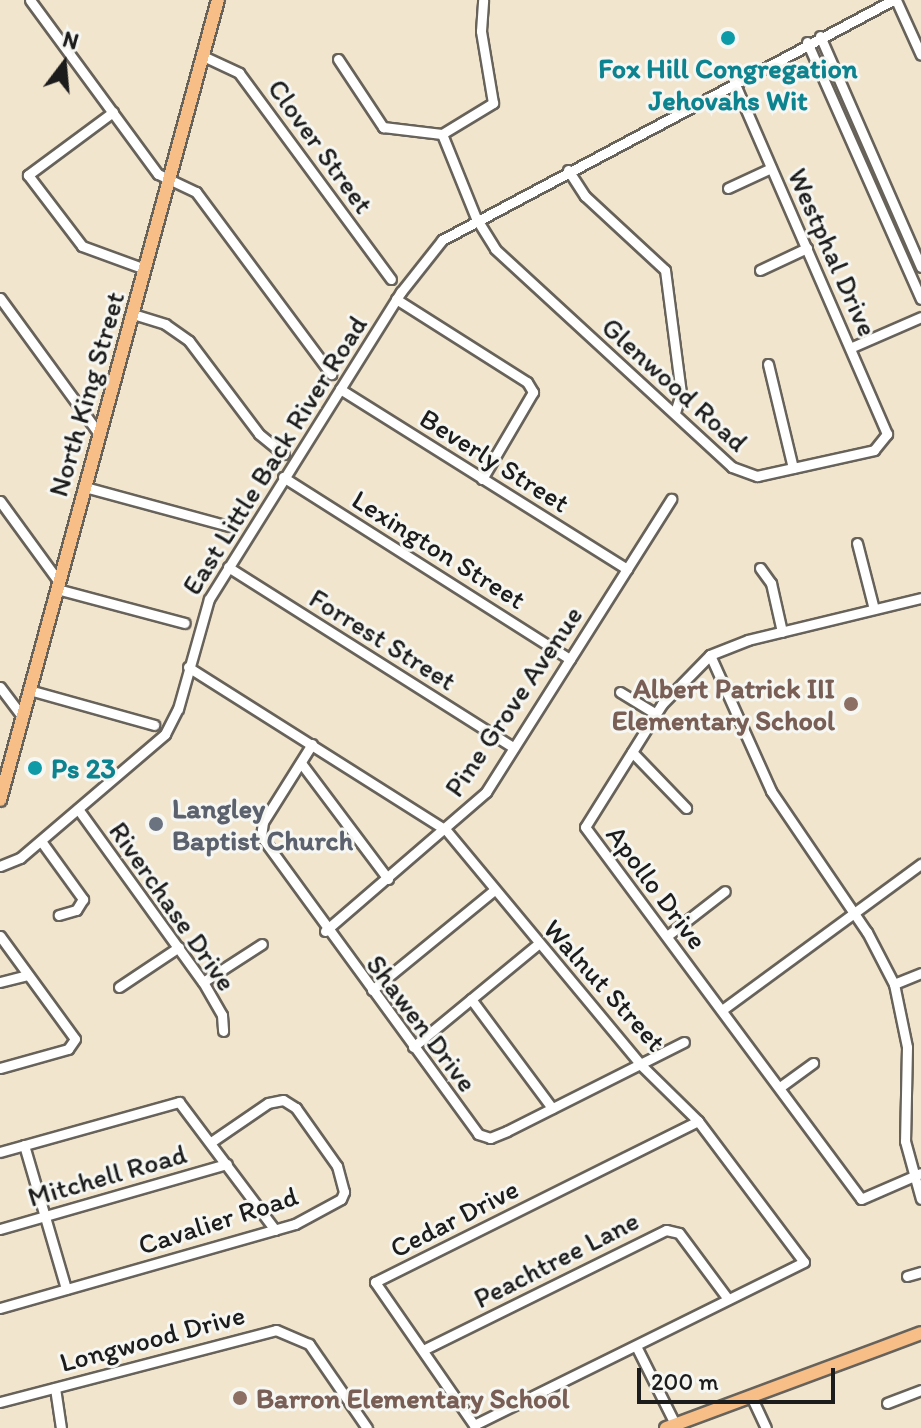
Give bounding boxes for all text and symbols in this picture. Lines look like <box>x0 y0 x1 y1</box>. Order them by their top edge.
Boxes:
north arrow <box>24 24 104 104</box>
text: N <box>60 25 82 55</box>
marker: Fox Hill Congregation Jehovahs Wit <box>719 29 737 47</box>
place label: Fox Hill Congregation Jehovahs Wit <box>598 51 858 117</box>
street label: Clover Street <box>261 72 381 220</box>
street label: Westphal Drive <box>781 163 885 341</box>
street label: North King Street <box>41 288 131 500</box>
street label: East Little Back River Road <box>174 310 374 600</box>
street label: Glenwood Road <box>595 310 755 458</box>
street label: Beverly Street <box>414 401 576 519</box>
street label: Lexington Street <box>346 482 532 616</box>
street label: Forrest Street <box>304 581 462 697</box>
street label: Pine Grove Avenue <box>437 599 589 803</box>
place label: Albert Patrick III Elementary School <box>612 671 835 737</box>
marker: Albert Patrick III Elementary School <box>842 695 860 713</box>
place label: Ps 23 <box>51 751 116 785</box>
marker: Ps 23 <box>26 759 44 777</box>
place label: Langley Baptist Church <box>172 791 354 857</box>
street label: Riverchase Drive <box>102 815 244 997</box>
marker: Langley Baptist Church <box>147 815 165 833</box>
street label: Apollo Drive <box>599 818 715 956</box>
street label: Walnut Street <box>537 912 673 1058</box>
street label: Shawen Drive <box>360 948 484 1098</box>
street label: Mitchell Road <box>24 1136 190 1214</box>
street label: Cedar Drive <box>384 1171 524 1265</box>
street label: Cavalier Road <box>134 1178 302 1262</box>
street label: Peachtree Lane <box>467 1203 645 1315</box>
street label: Longwood Drive <box>55 1297 249 1379</box>
scale bar <box>641 1352 839 1402</box>
text: 200 m <box>651 1367 719 1396</box>
place label: Barron Elementary School <box>256 1381 570 1415</box>
marker: Barron Elementary School <box>231 1389 249 1407</box>

